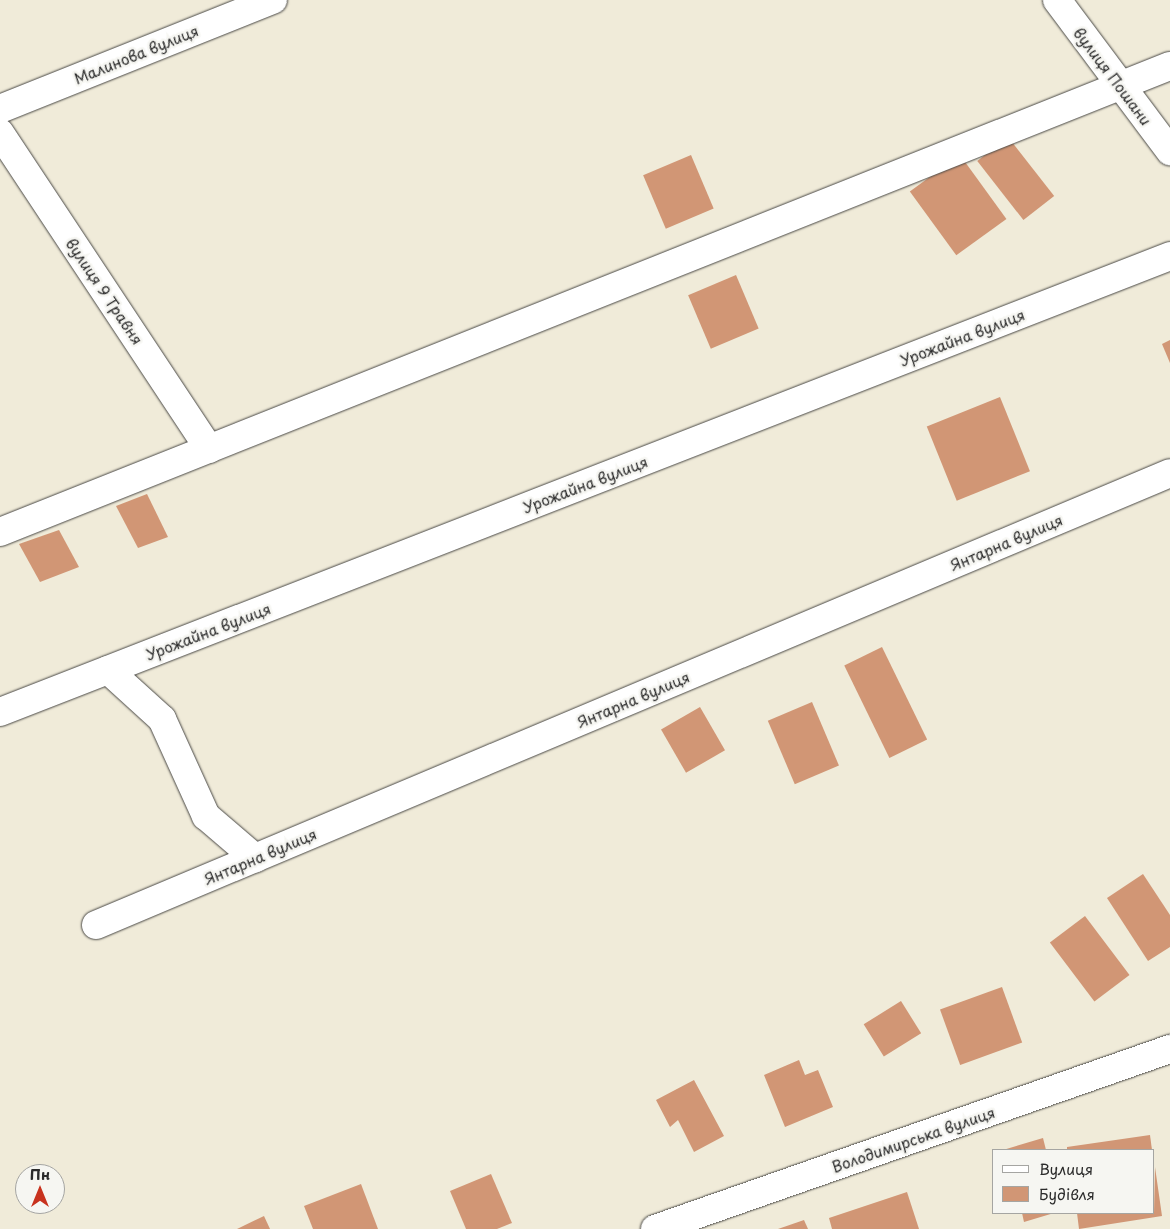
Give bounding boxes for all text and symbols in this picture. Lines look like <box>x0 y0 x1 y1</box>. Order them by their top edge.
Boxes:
street label: Малинова вулиця <box>71 21 201 87</box>
street label: вулиця Пошани <box>1070 23 1156 129</box>
street label: вулиця 9 Травня <box>63 234 147 348</box>
street label: Урожайна вулиця <box>897 305 1027 369</box>
street label: Урожайна вулиця <box>520 452 650 516</box>
street label: Янтарна вулиця <box>947 510 1065 574</box>
street label: Урожайна вулиця <box>143 599 273 663</box>
street label: Янтарна вулиця <box>574 667 692 731</box>
street label: Янтарна вулиця <box>201 824 319 888</box>
street label: Володимирська вулиця <box>829 1102 997 1176</box>
legend <box>992 1149 1155 1214</box>
text: Вулиця <box>1039 1157 1093 1180</box>
north arrow <box>15 1164 65 1214</box>
text: Пн <box>30 1164 50 1185</box>
text: Будівля <box>1039 1182 1095 1205</box>

